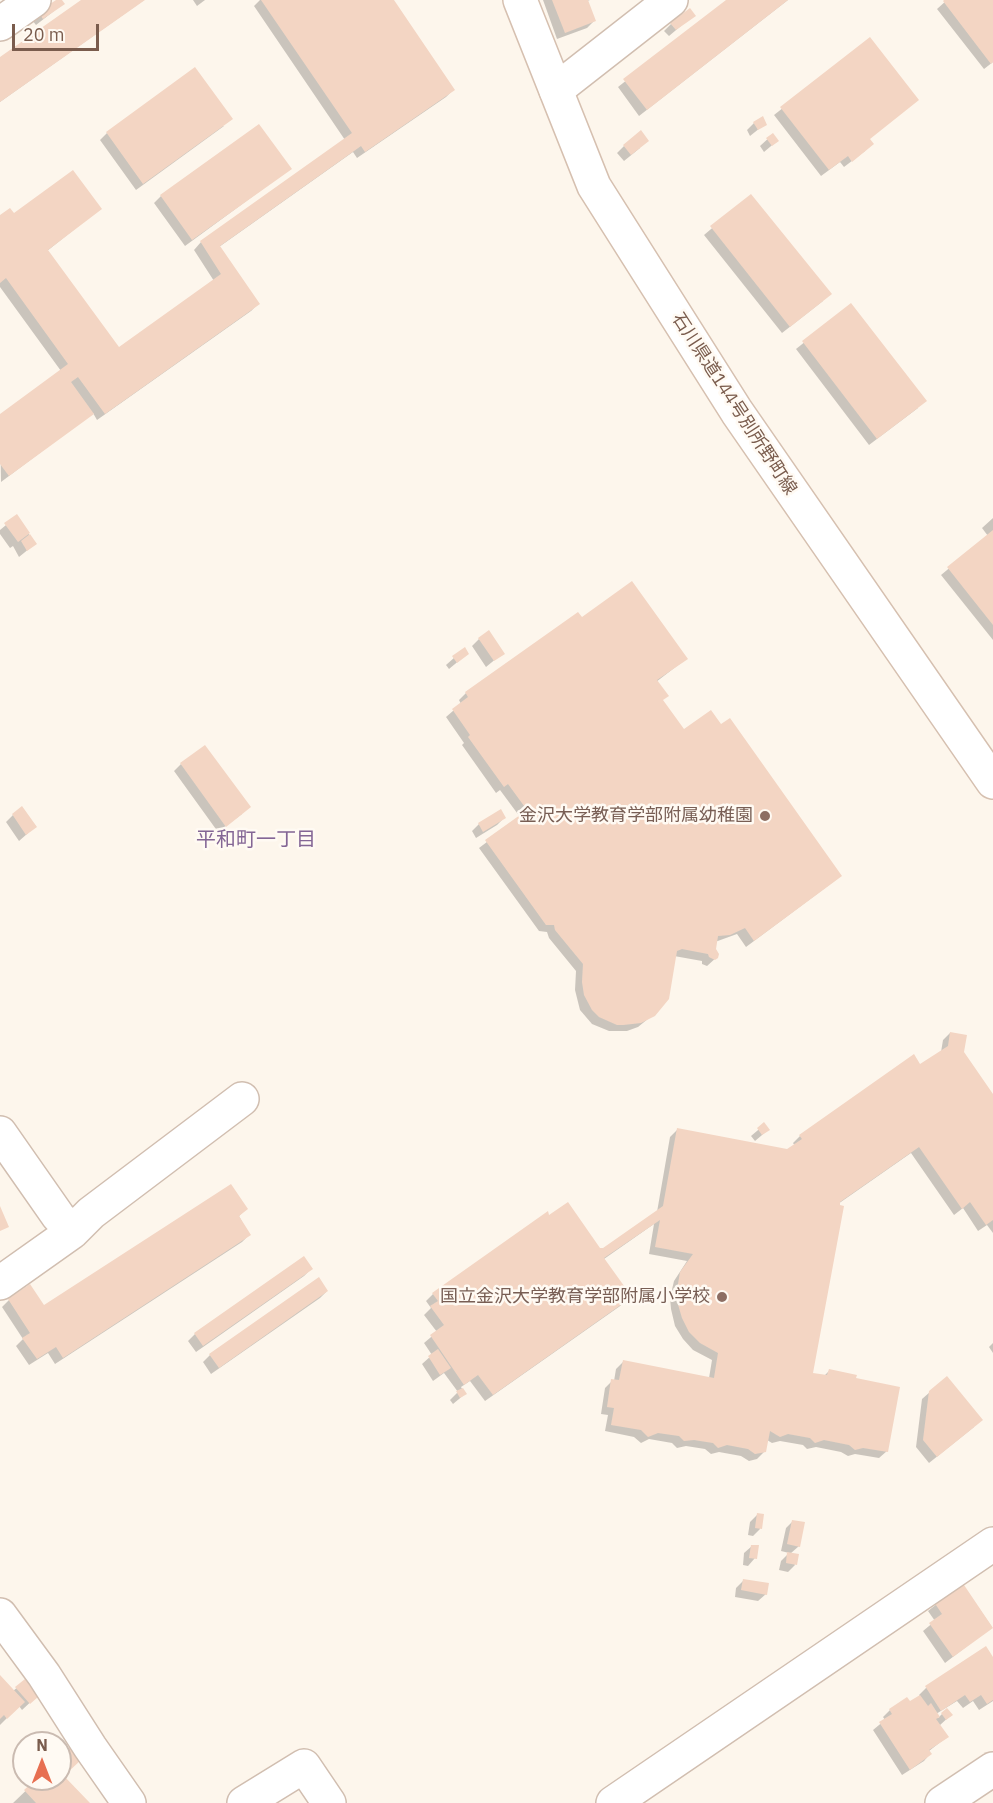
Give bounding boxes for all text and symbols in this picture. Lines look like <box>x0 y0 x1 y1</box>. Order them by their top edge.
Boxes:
scale bar <box>15 12 102 50</box>
text: 20 m <box>23 23 65 46</box>
street label: 石川県道144号別所野町線 <box>667 309 801 499</box>
place label: 金沢大学教育学部附属幼稚園 <box>519 805 753 827</box>
marker: 金沢大学教育学部附属幼稚園 <box>758 809 772 823</box>
district label: 平和町一丁目 <box>196 828 316 852</box>
place label: 国立金沢大学教育学部附属小学校 <box>440 1286 710 1308</box>
marker: 国立金沢大学教育学部附属小学校 <box>715 1290 729 1304</box>
north arrow <box>12 1731 72 1791</box>
text: N <box>36 1735 48 1755</box>

